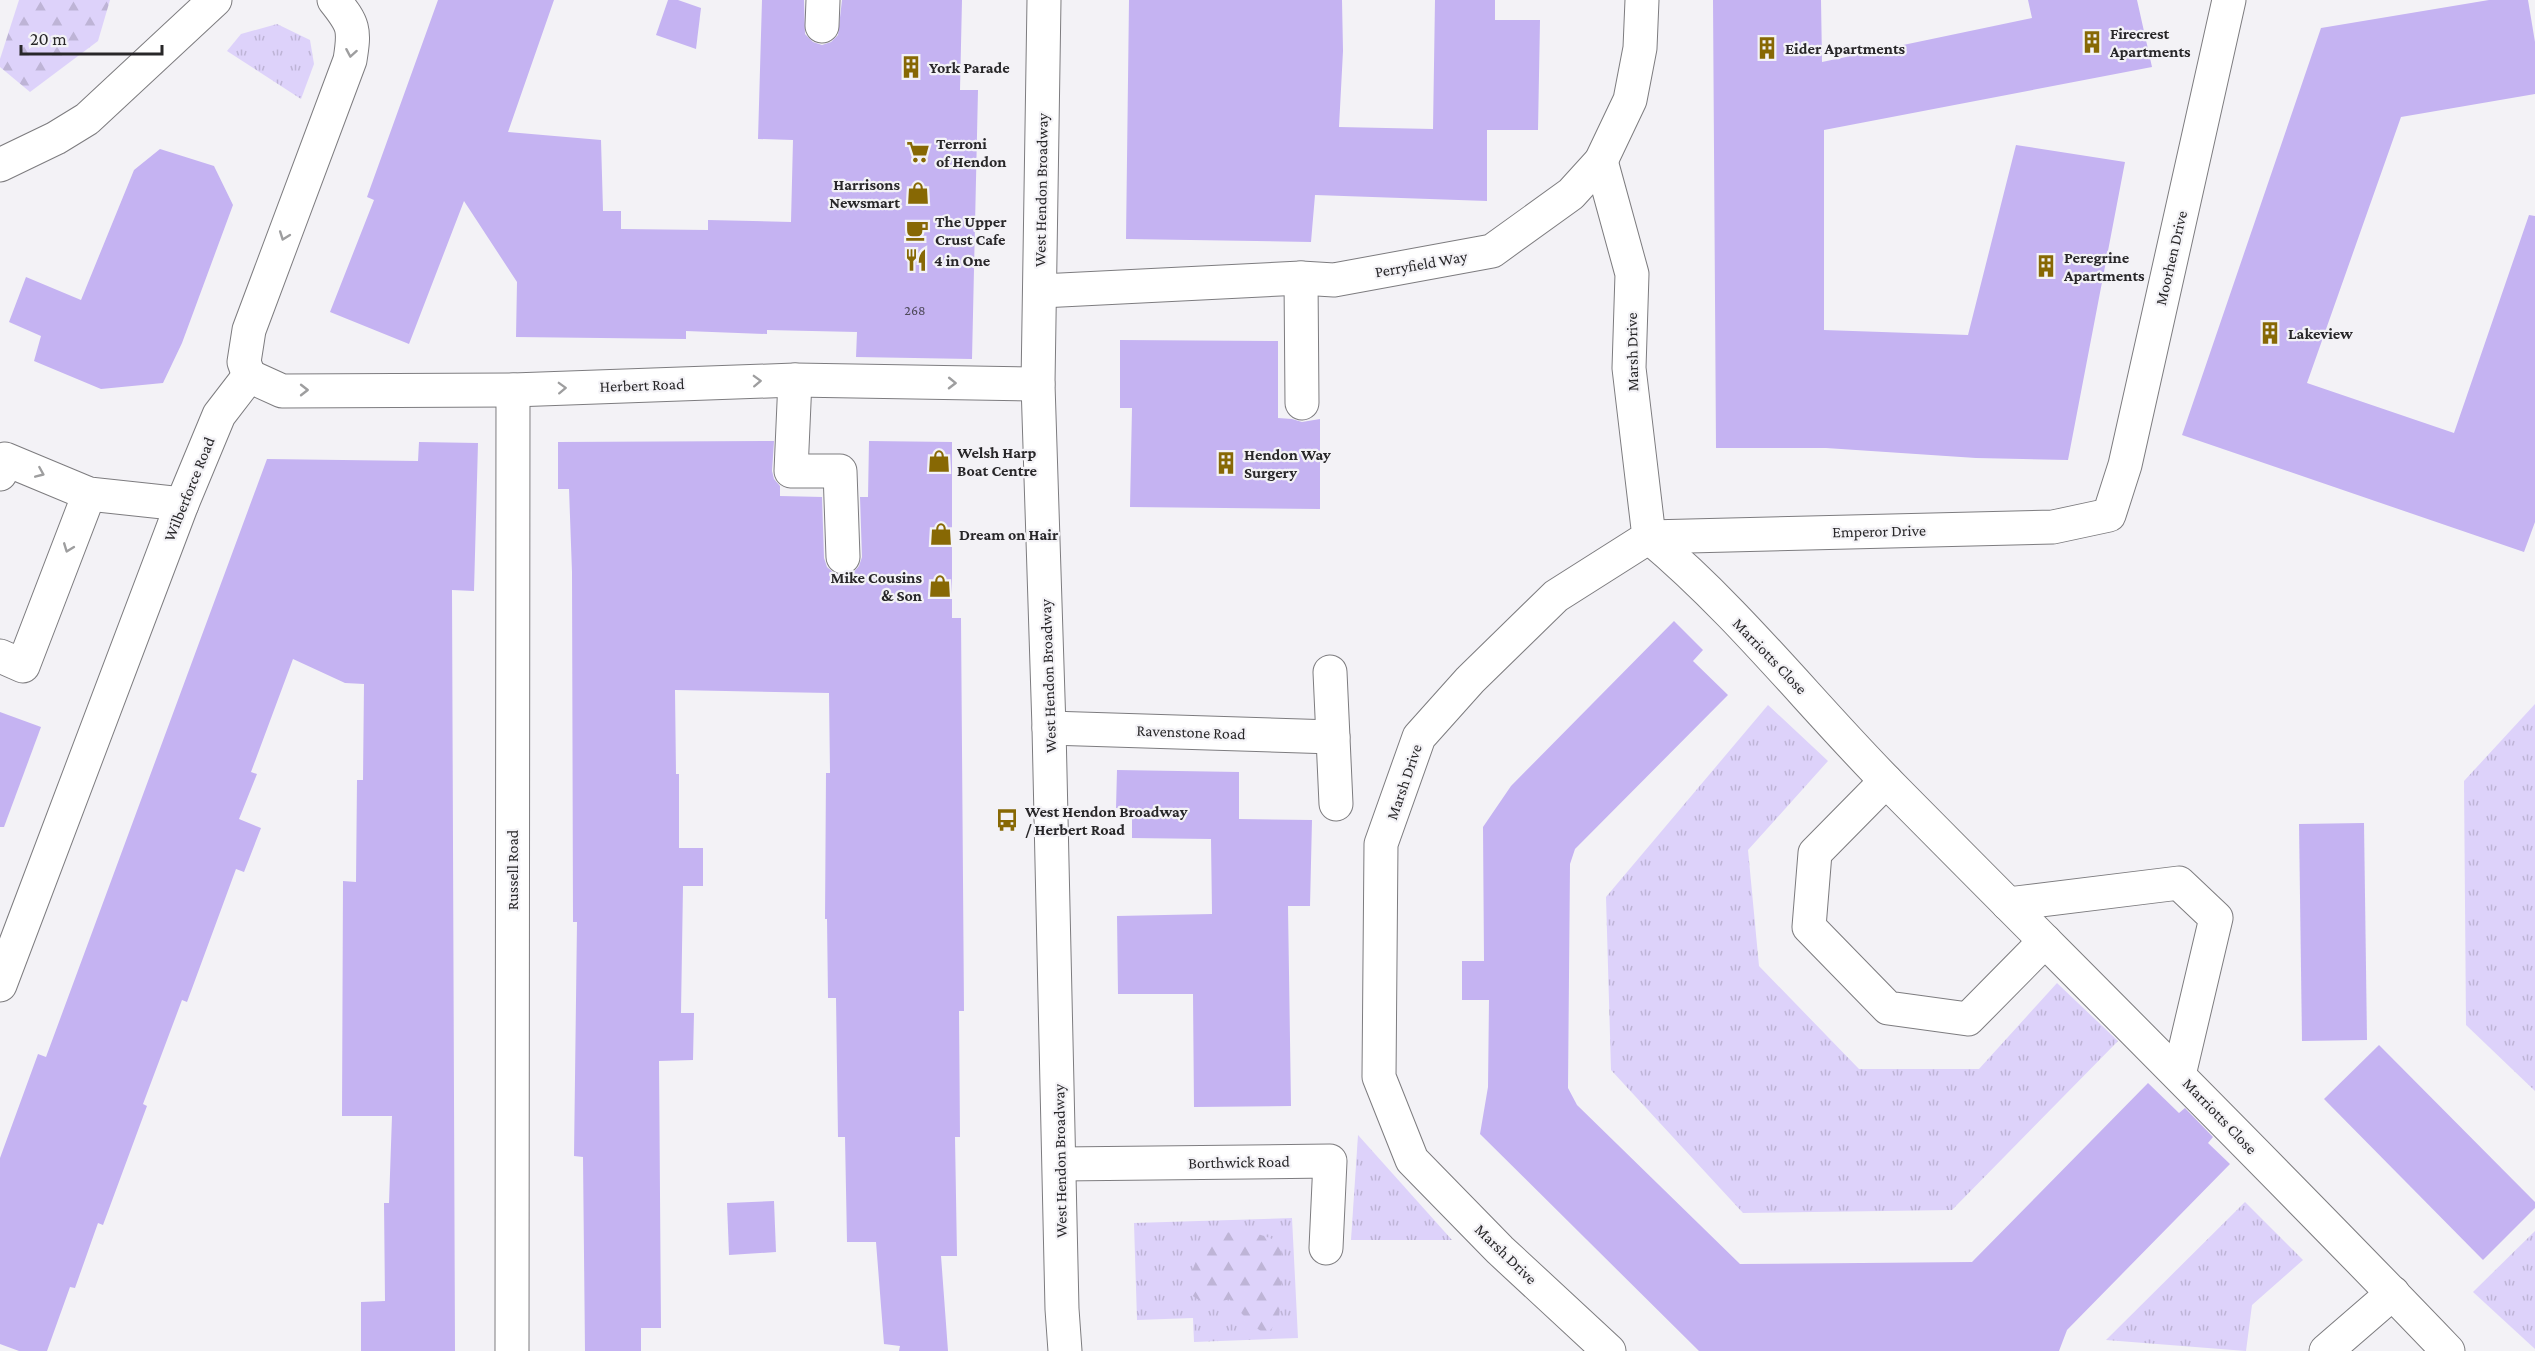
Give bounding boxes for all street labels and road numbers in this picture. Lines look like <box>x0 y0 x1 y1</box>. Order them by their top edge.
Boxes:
street label: West Hendon Broadway <box>1031 112 1052 267</box>
street label: Moorhen Drive <box>2152 209 2190 307</box>
street label: Perryfield Way <box>1373 247 1469 281</box>
street label: Marsh Drive <box>1623 312 1641 392</box>
street label: Herbert Road <box>599 375 685 395</box>
street label: Wilberforce Road <box>160 434 218 544</box>
street label: Emperor Drive <box>1832 522 1926 541</box>
street label: West Hendon Broadway <box>1037 598 1060 753</box>
street label: Marriotts Close <box>1730 615 1810 697</box>
street label: Ravenstone Road <box>1136 722 1247 742</box>
street label: Marsh Drive <box>1383 742 1425 822</box>
street label: Russell Road <box>504 829 521 910</box>
street label: Marriotts Close <box>2180 1075 2260 1157</box>
street label: West Hendon Broadway <box>1050 1083 1071 1238</box>
street label: Borthwick Road <box>1188 1153 1291 1171</box>
street label: Marsh Drive <box>1472 1220 1540 1288</box>

